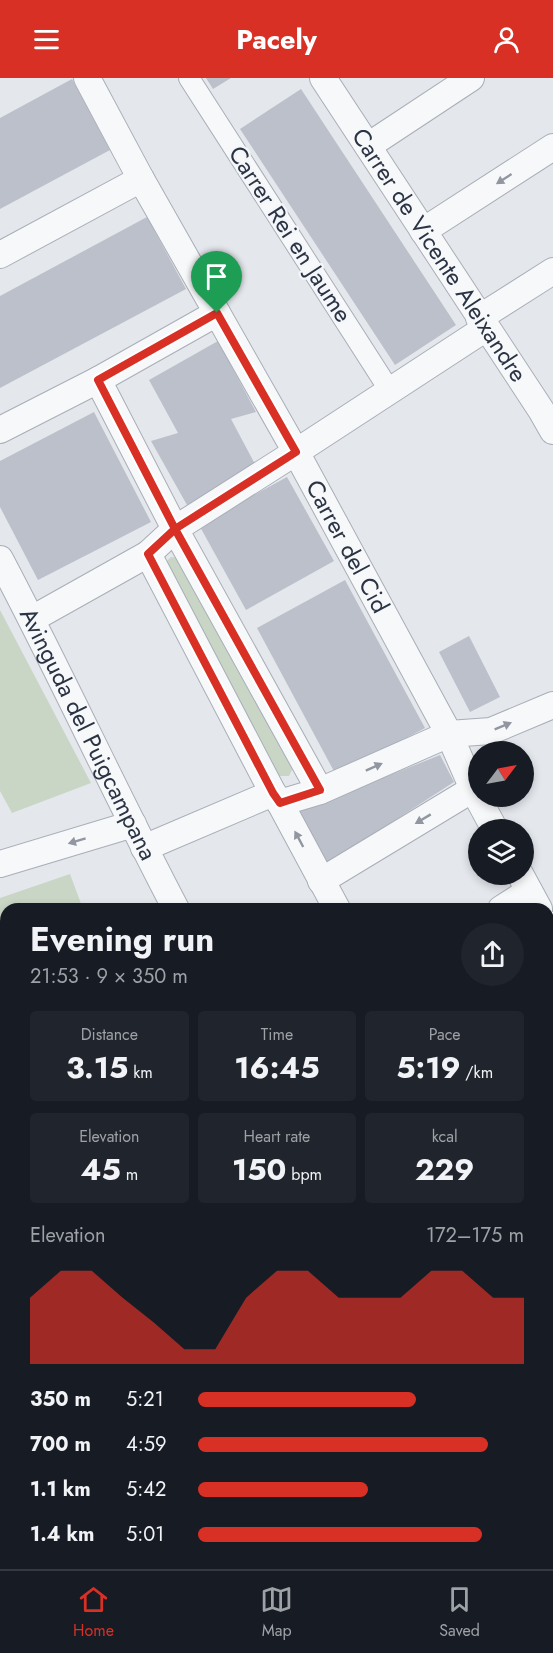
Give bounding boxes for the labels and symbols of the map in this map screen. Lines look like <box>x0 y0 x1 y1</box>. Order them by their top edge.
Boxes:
street label: Carrer de Vicente Aleixandre <box>344 121 536 389</box>
street label: Carrer Rei en Jaume <box>220 139 361 329</box>
one-way arrow <box>496 173 512 184</box>
pin <box>191 251 242 313</box>
street label: Carrer del Cid <box>297 473 398 619</box>
street label: Avinguda del Puigcampana <box>11 601 166 866</box>
one-way arrow <box>494 721 512 731</box>
north arrow <box>468 741 534 807</box>
one-way arrow <box>365 762 383 772</box>
one-way arrow <box>415 813 431 824</box>
one-way arrow <box>294 830 304 847</box>
one-way arrow <box>67 837 85 846</box>

